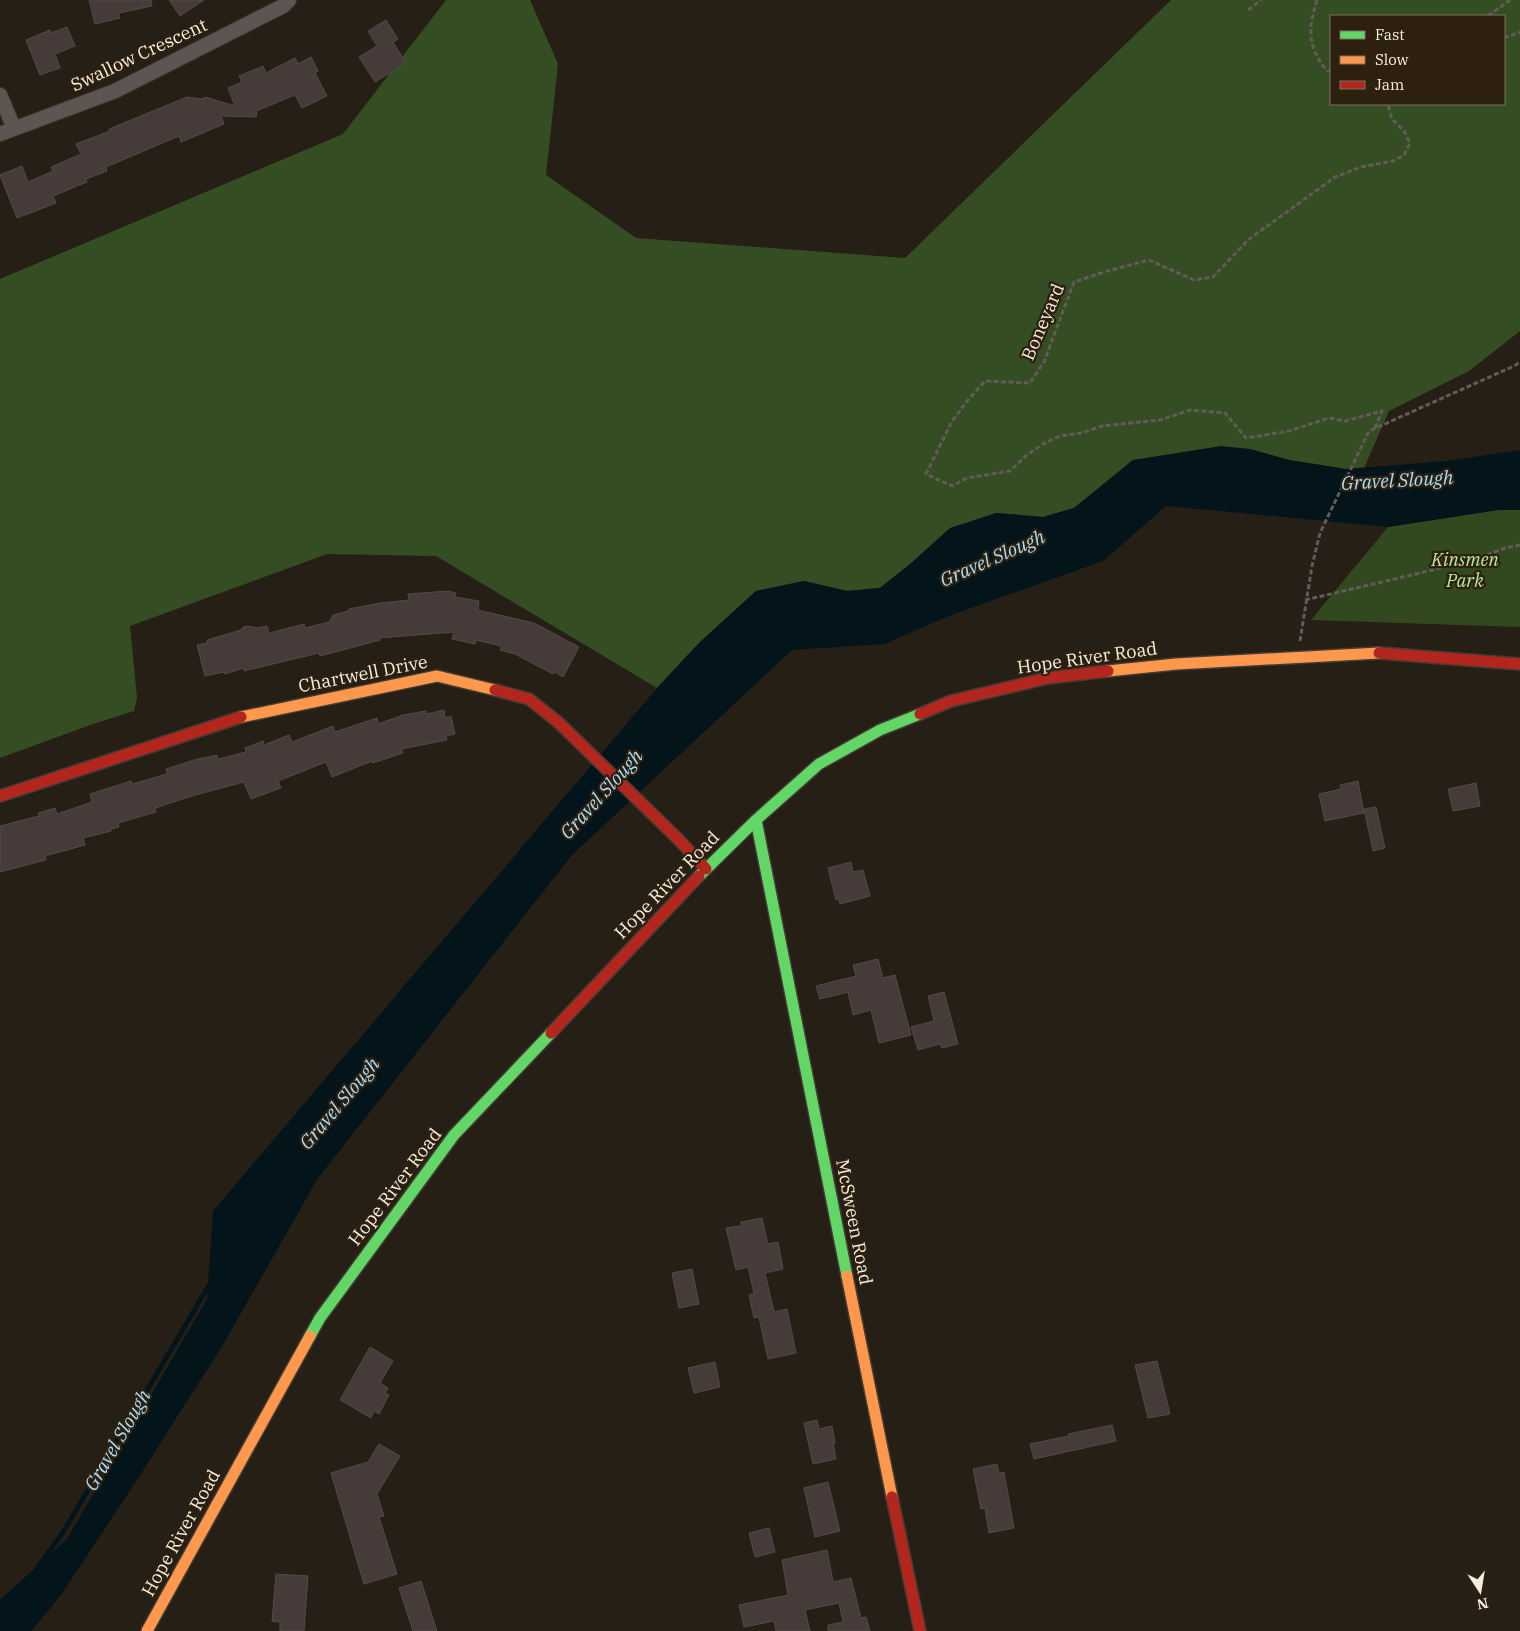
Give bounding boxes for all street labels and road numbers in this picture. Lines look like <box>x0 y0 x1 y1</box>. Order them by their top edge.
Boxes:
street label: Swallow Crescent <box>67 13 211 96</box>
street label: Boneyard <box>1016 280 1069 364</box>
street label: Hope River Road <box>1015 636 1159 679</box>
street label: Chartwell Drive <box>296 650 429 697</box>
street label: Hope River Road <box>609 826 724 943</box>
street label: Hope River Road <box>343 1123 446 1250</box>
street label: McSween Road <box>831 1157 878 1287</box>
street label: Hope River Road <box>136 1465 225 1600</box>

